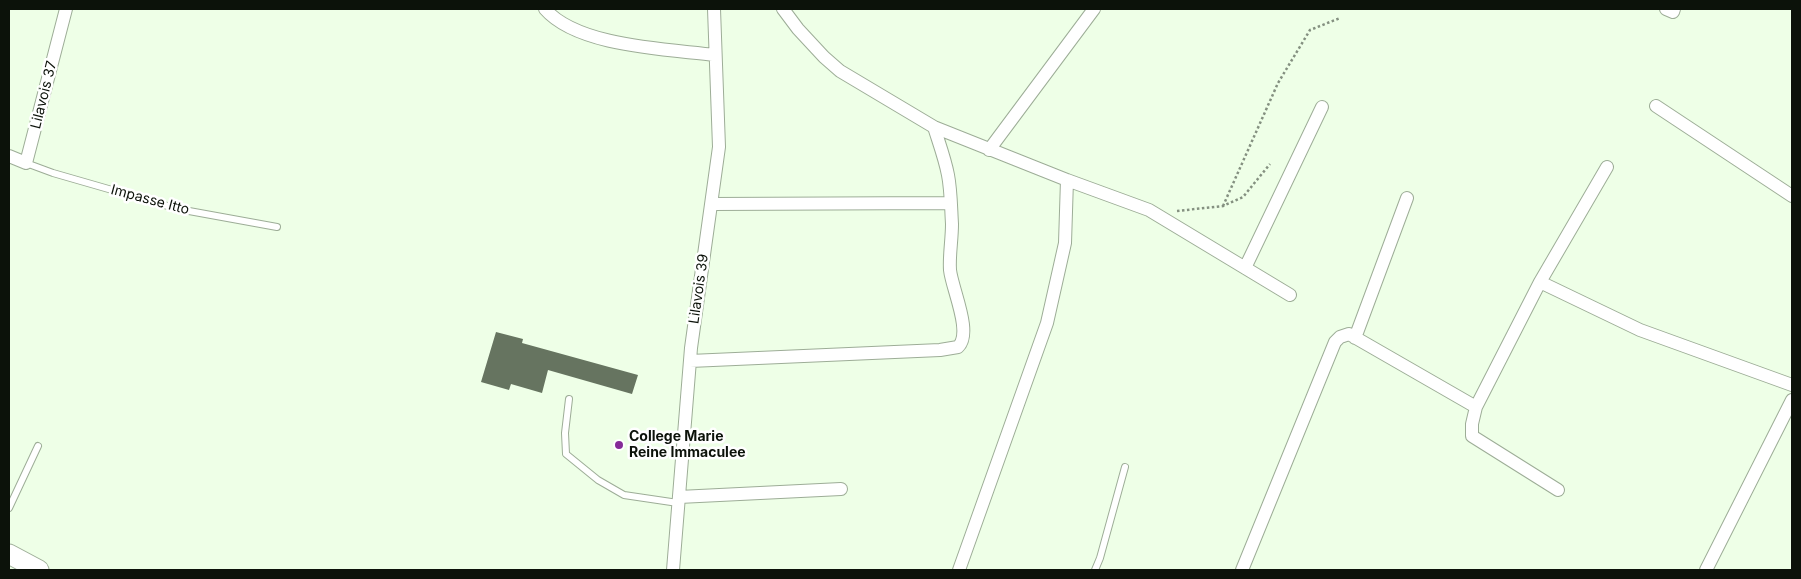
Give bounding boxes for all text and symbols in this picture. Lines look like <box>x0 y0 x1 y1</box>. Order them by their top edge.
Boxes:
street label: Lilavois 37 <box>27 59 61 131</box>
street label: Impasse Itto <box>109 181 191 219</box>
street label: Lilavois 39 <box>686 253 712 325</box>
place label: College Marie Reine Immaculee <box>629 429 746 462</box>
marker: College Marie Reine Immaculee <box>613 439 625 451</box>

